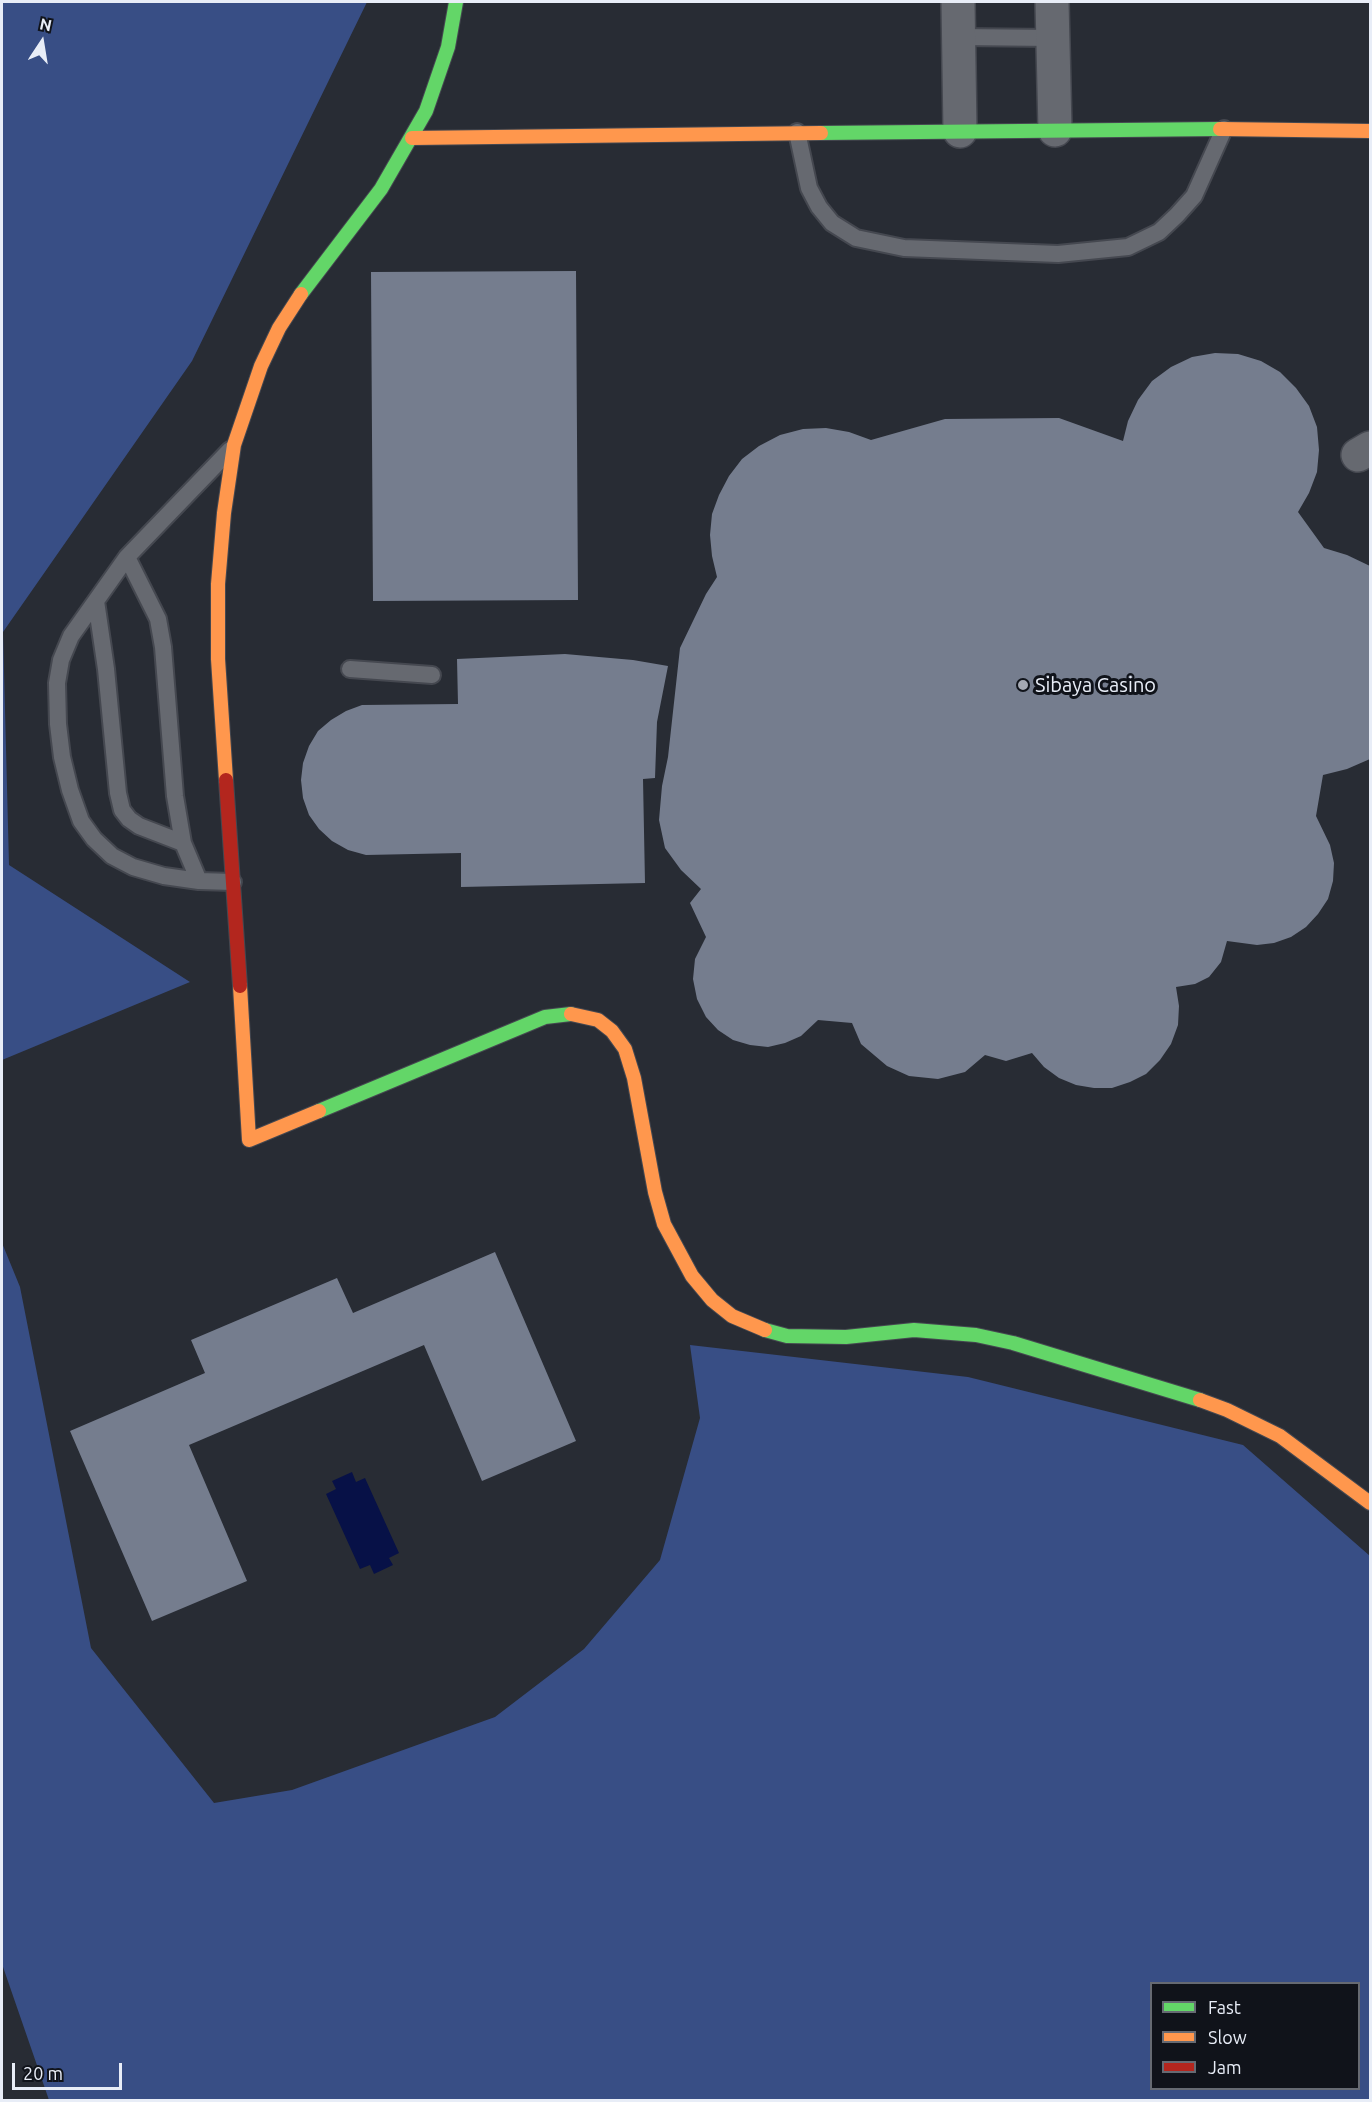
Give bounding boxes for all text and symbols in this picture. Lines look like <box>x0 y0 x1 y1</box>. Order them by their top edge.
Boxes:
north arrow <box>12 12 72 72</box>
text: N <box>38 14 53 34</box>
place label: Sibaya Casino <box>1035 673 1156 697</box>
marker: Sibaya Casino <box>1016 678 1030 692</box>
legend <box>1150 1982 1360 2090</box>
text: Fast <box>1208 1997 1241 2017</box>
text: Slow <box>1208 2027 1247 2047</box>
scale bar <box>15 2051 124 2089</box>
text: Jam <box>1208 2057 1242 2077</box>
text: 20 m <box>23 2063 63 2083</box>

